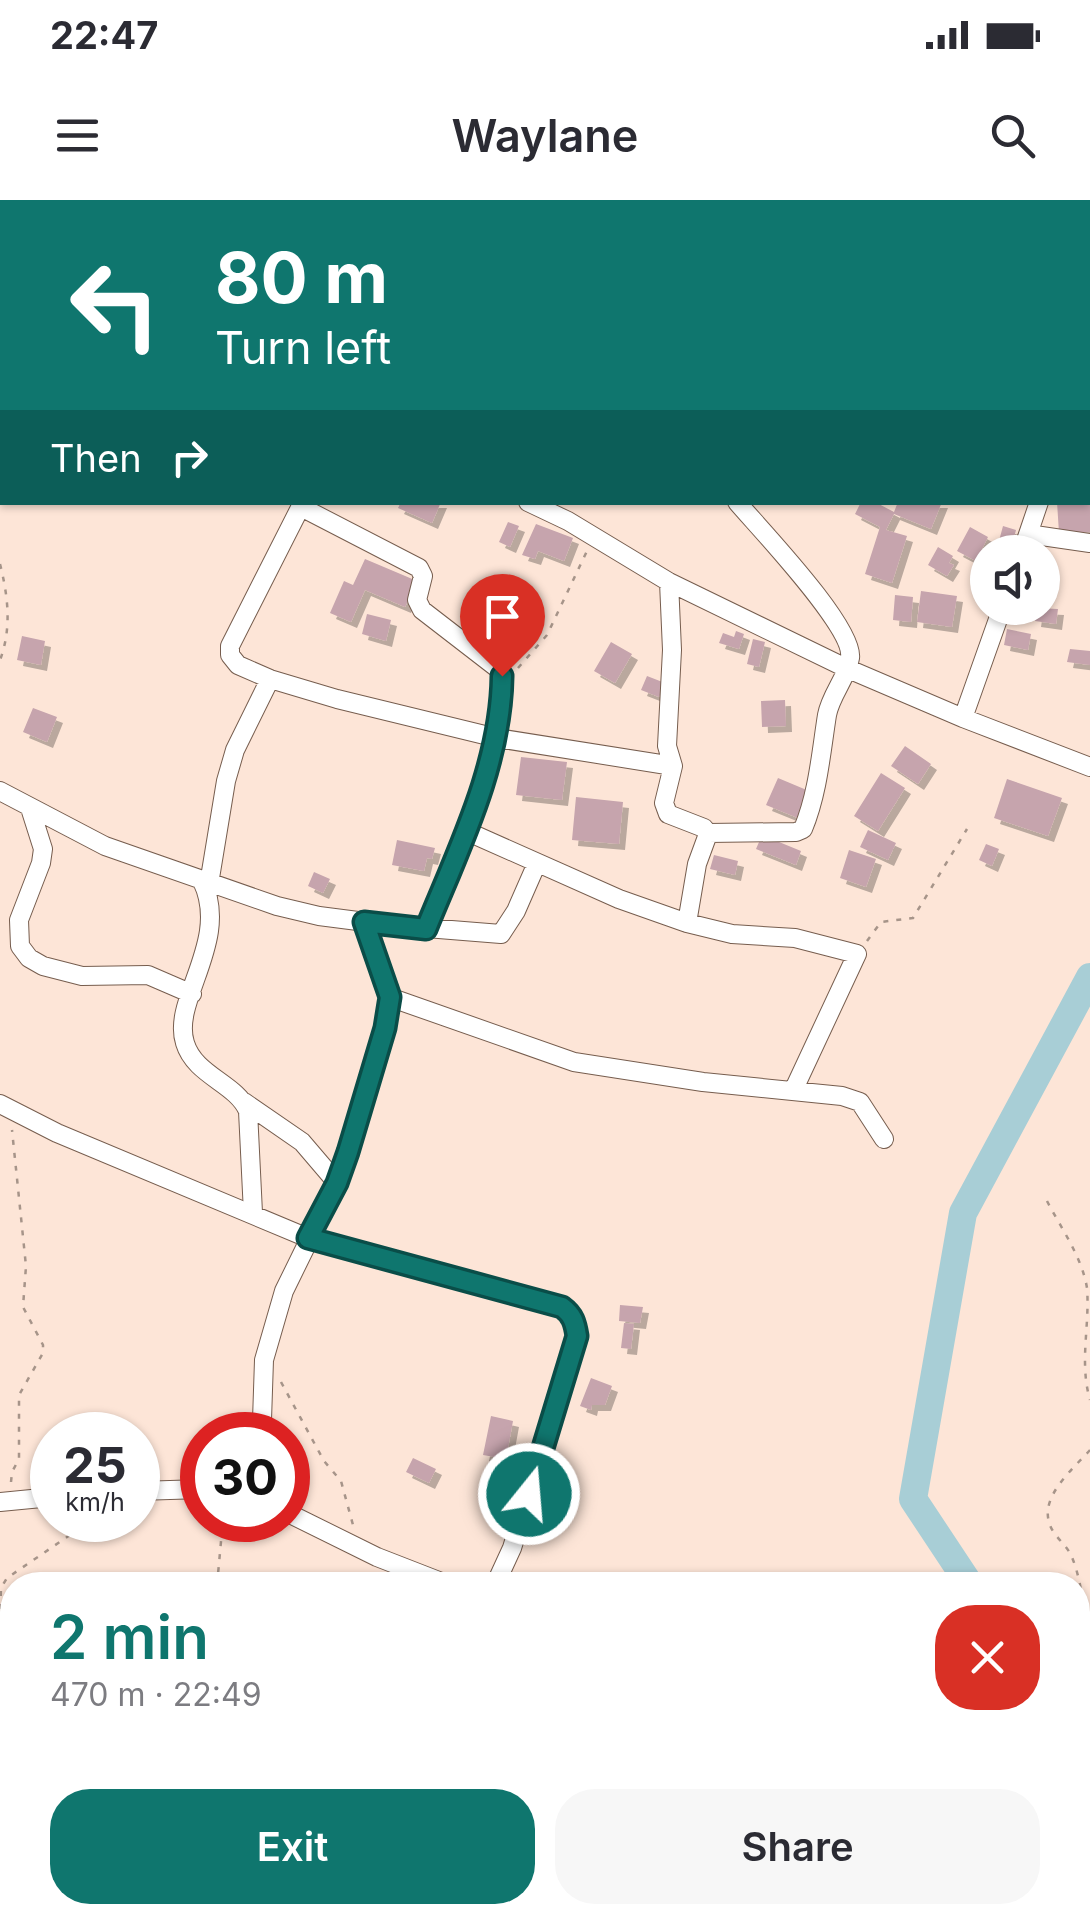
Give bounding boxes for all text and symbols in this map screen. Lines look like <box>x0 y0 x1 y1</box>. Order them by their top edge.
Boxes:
text: 22:47 <box>50 12 158 58</box>
icon: menu <box>50 108 105 163</box>
text: Waylane <box>452 108 638 163</box>
icon: search <box>985 108 1040 163</box>
text: 80 m <box>215 235 388 320</box>
icon: left <box>50 240 180 370</box>
text: Turn left <box>215 320 391 375</box>
icon: right <box>162 430 217 485</box>
text: Then <box>50 435 142 481</box>
map controls <box>970 535 1060 625</box>
button: sound <box>970 535 1060 625</box>
pin <box>460 574 545 677</box>
icon: arrive <box>475 589 530 644</box>
speed limit sign: 30 <box>180 1412 310 1542</box>
text: 25 <box>63 1435 127 1495</box>
position arrow <box>477 1442 581 1546</box>
text: km/h <box>65 1487 125 1517</box>
text: 2 min <box>50 1601 209 1673</box>
button: close <box>935 1605 1040 1710</box>
text: 470 m · 22:49 <box>50 1675 261 1714</box>
button: Exit <box>50 1789 535 1904</box>
button: Share <box>555 1789 1040 1904</box>

